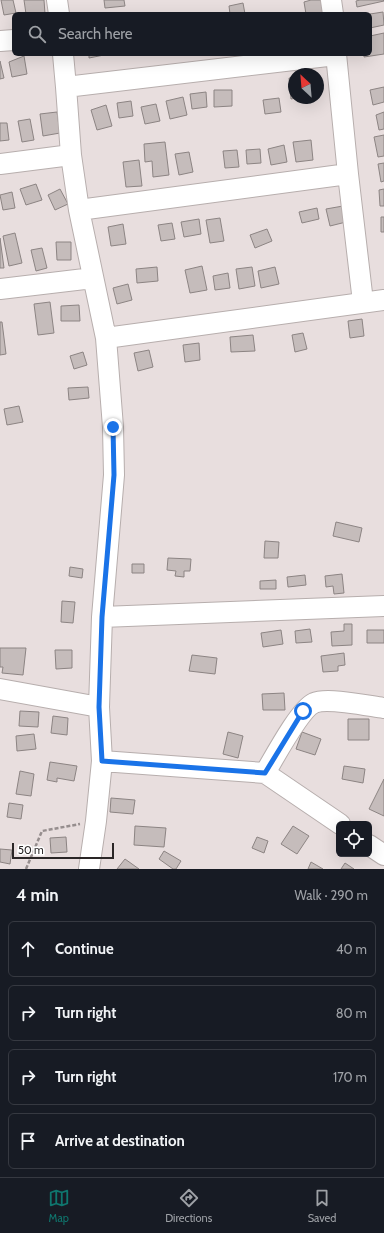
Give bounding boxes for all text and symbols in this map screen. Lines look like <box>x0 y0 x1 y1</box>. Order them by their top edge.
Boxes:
search box <box>12 12 372 56</box>
icon: search <box>26 23 48 45</box>
text: Search here <box>58 25 133 43</box>
north arrow <box>288 68 324 104</box>
route end <box>104 418 122 436</box>
route start <box>294 702 312 720</box>
map controls <box>336 821 372 857</box>
button: locate <box>336 821 372 857</box>
scale bar <box>12 841 114 860</box>
text: 50 m <box>18 843 44 857</box>
text: 4 min <box>16 885 59 905</box>
text: Walk · 290 m <box>295 887 368 903</box>
icon: ahead <box>17 938 39 960</box>
text: Continue <box>55 940 114 958</box>
text: 40 m <box>336 941 367 957</box>
icon: right <box>17 1002 39 1024</box>
text: Turn right <box>55 1004 116 1022</box>
text: 80 m <box>336 1005 367 1021</box>
icon: right <box>17 1066 39 1088</box>
text: Turn right <box>55 1068 116 1086</box>
text: 170 m <box>333 1069 367 1085</box>
icon: arrive <box>17 1130 39 1152</box>
text: Arrive at destination <box>55 1132 185 1150</box>
tab: Map <box>48 1187 70 1225</box>
tab: Directions <box>165 1187 212 1225</box>
tab: Saved <box>308 1187 336 1225</box>

